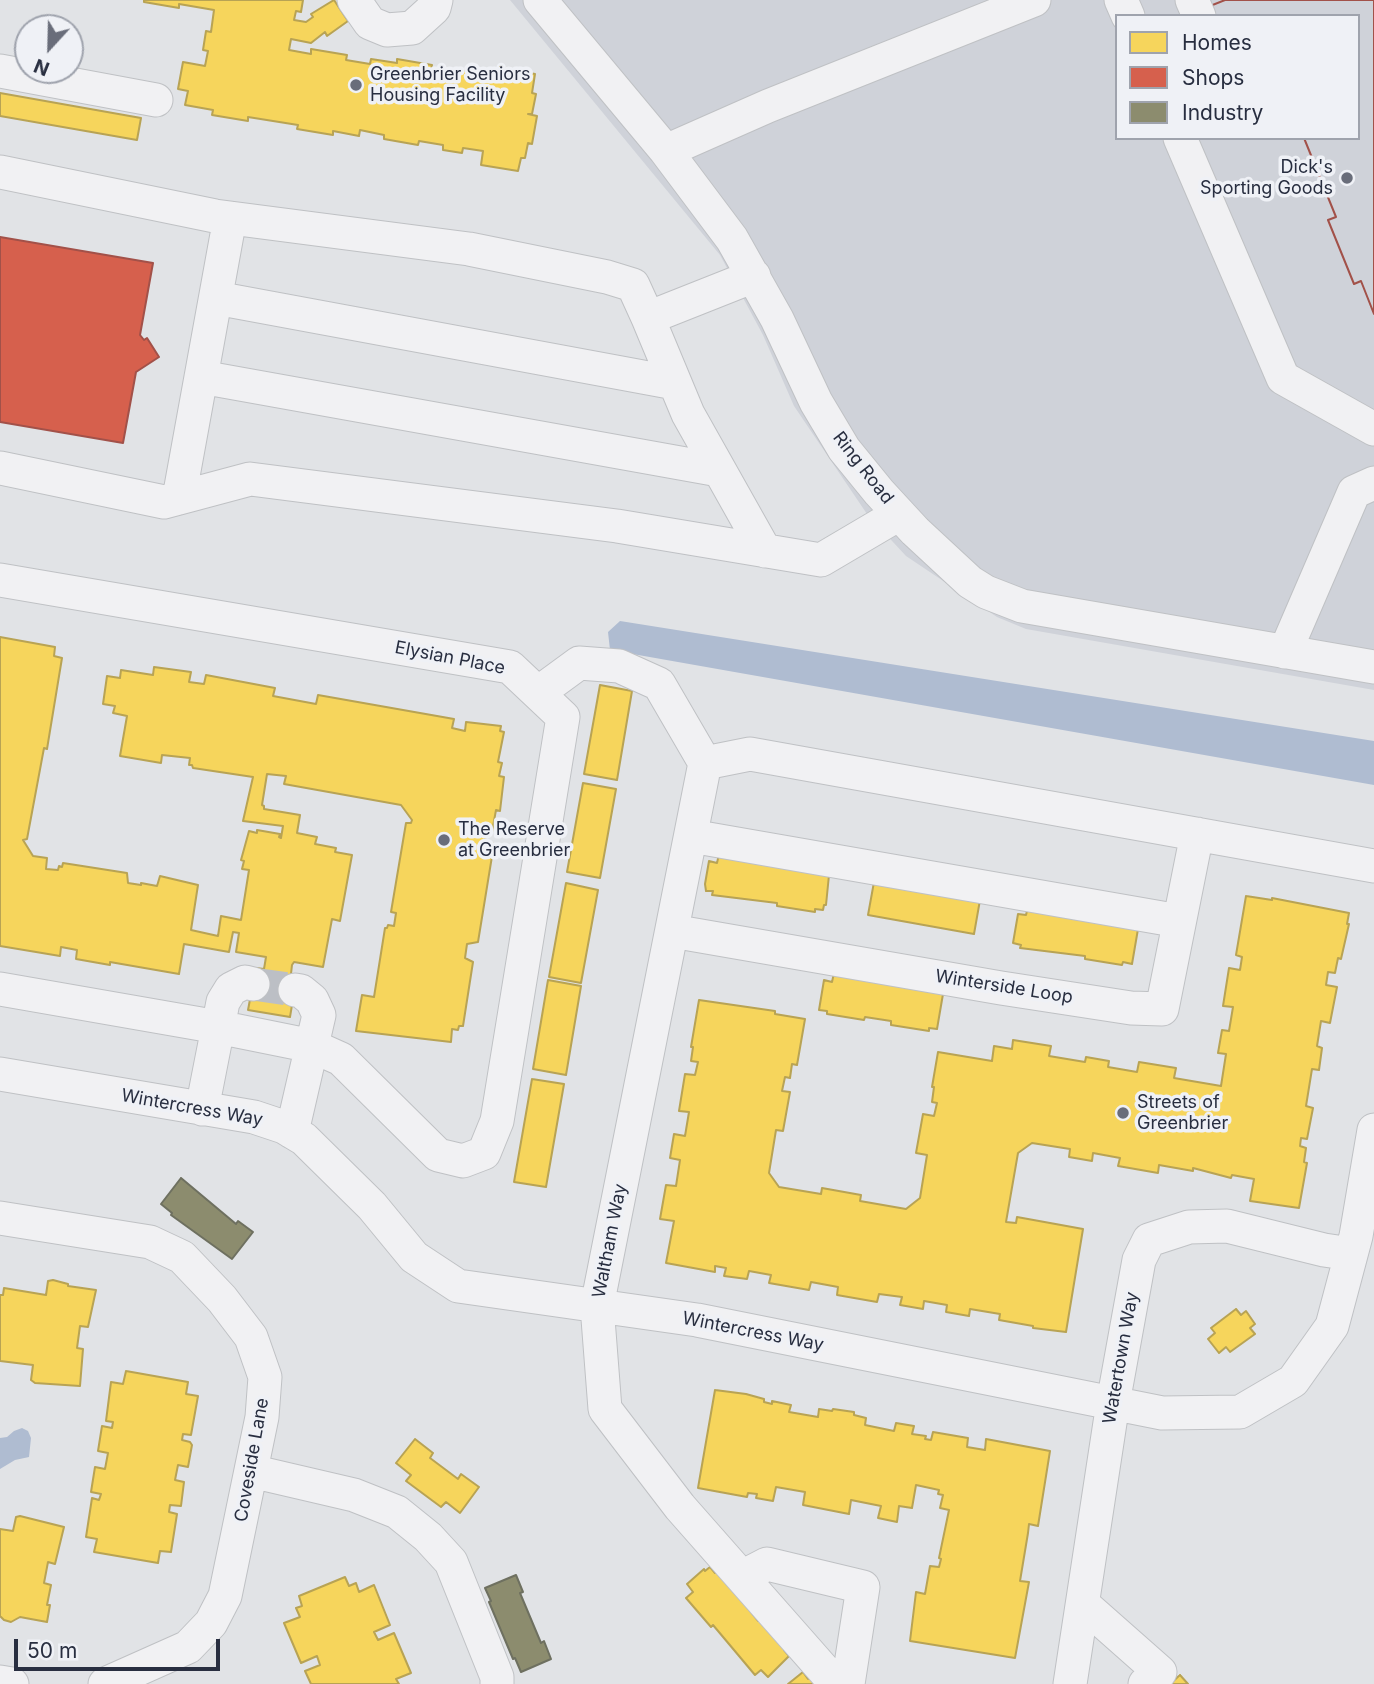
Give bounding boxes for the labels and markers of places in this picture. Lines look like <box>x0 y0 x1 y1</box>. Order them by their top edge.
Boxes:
place label: Greenbrier Seniors Housing Facility <box>370 64 530 106</box>
marker: Greenbrier Seniors Housing Facility <box>348 77 364 93</box>
place label: Dick's Sporting Goods <box>1200 157 1333 200</box>
marker: Dick's Sporting Goods <box>1339 170 1355 186</box>
place label: The Reserve at Greenbrier <box>458 819 570 862</box>
marker: The Reserve at Greenbrier <box>436 832 452 848</box>
place label: Streets of Greenbrier <box>1137 1092 1228 1134</box>
marker: Streets of Greenbrier <box>1115 1105 1131 1121</box>

